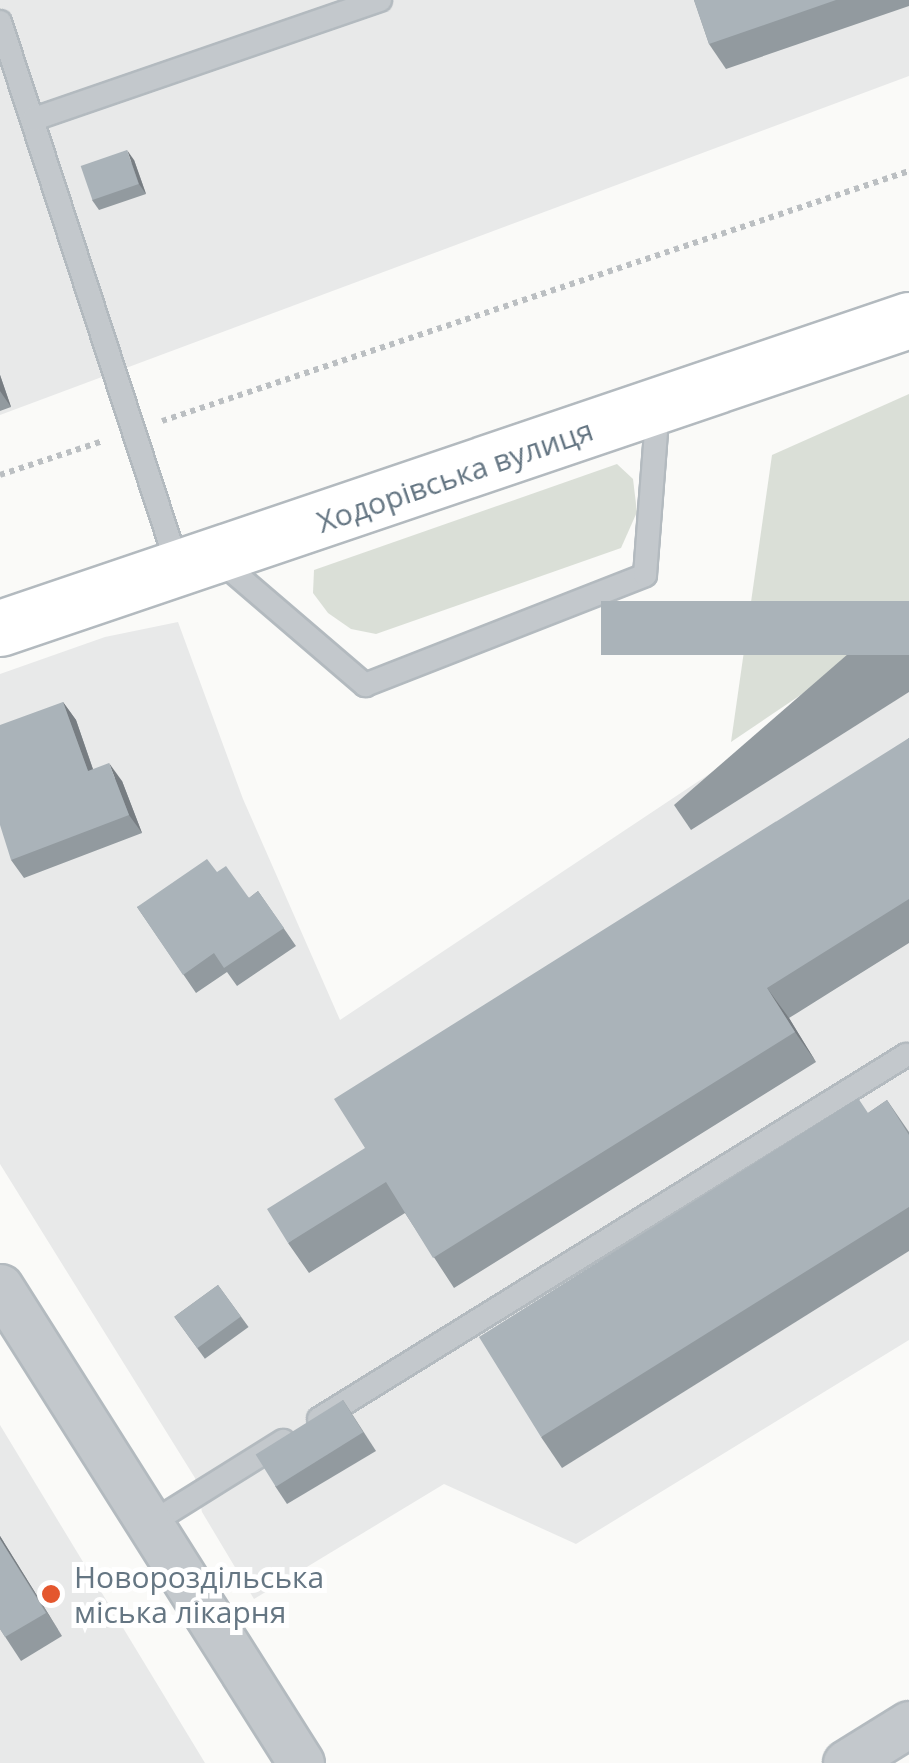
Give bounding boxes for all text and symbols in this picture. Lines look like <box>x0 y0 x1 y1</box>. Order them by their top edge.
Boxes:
street label: Ходорівська вулиця <box>312 412 598 540</box>
place label: Новороздільська міська лікарня <box>74 1559 324 1630</box>
marker: Новороздільська міська лікарня <box>38 1581 64 1607</box>

